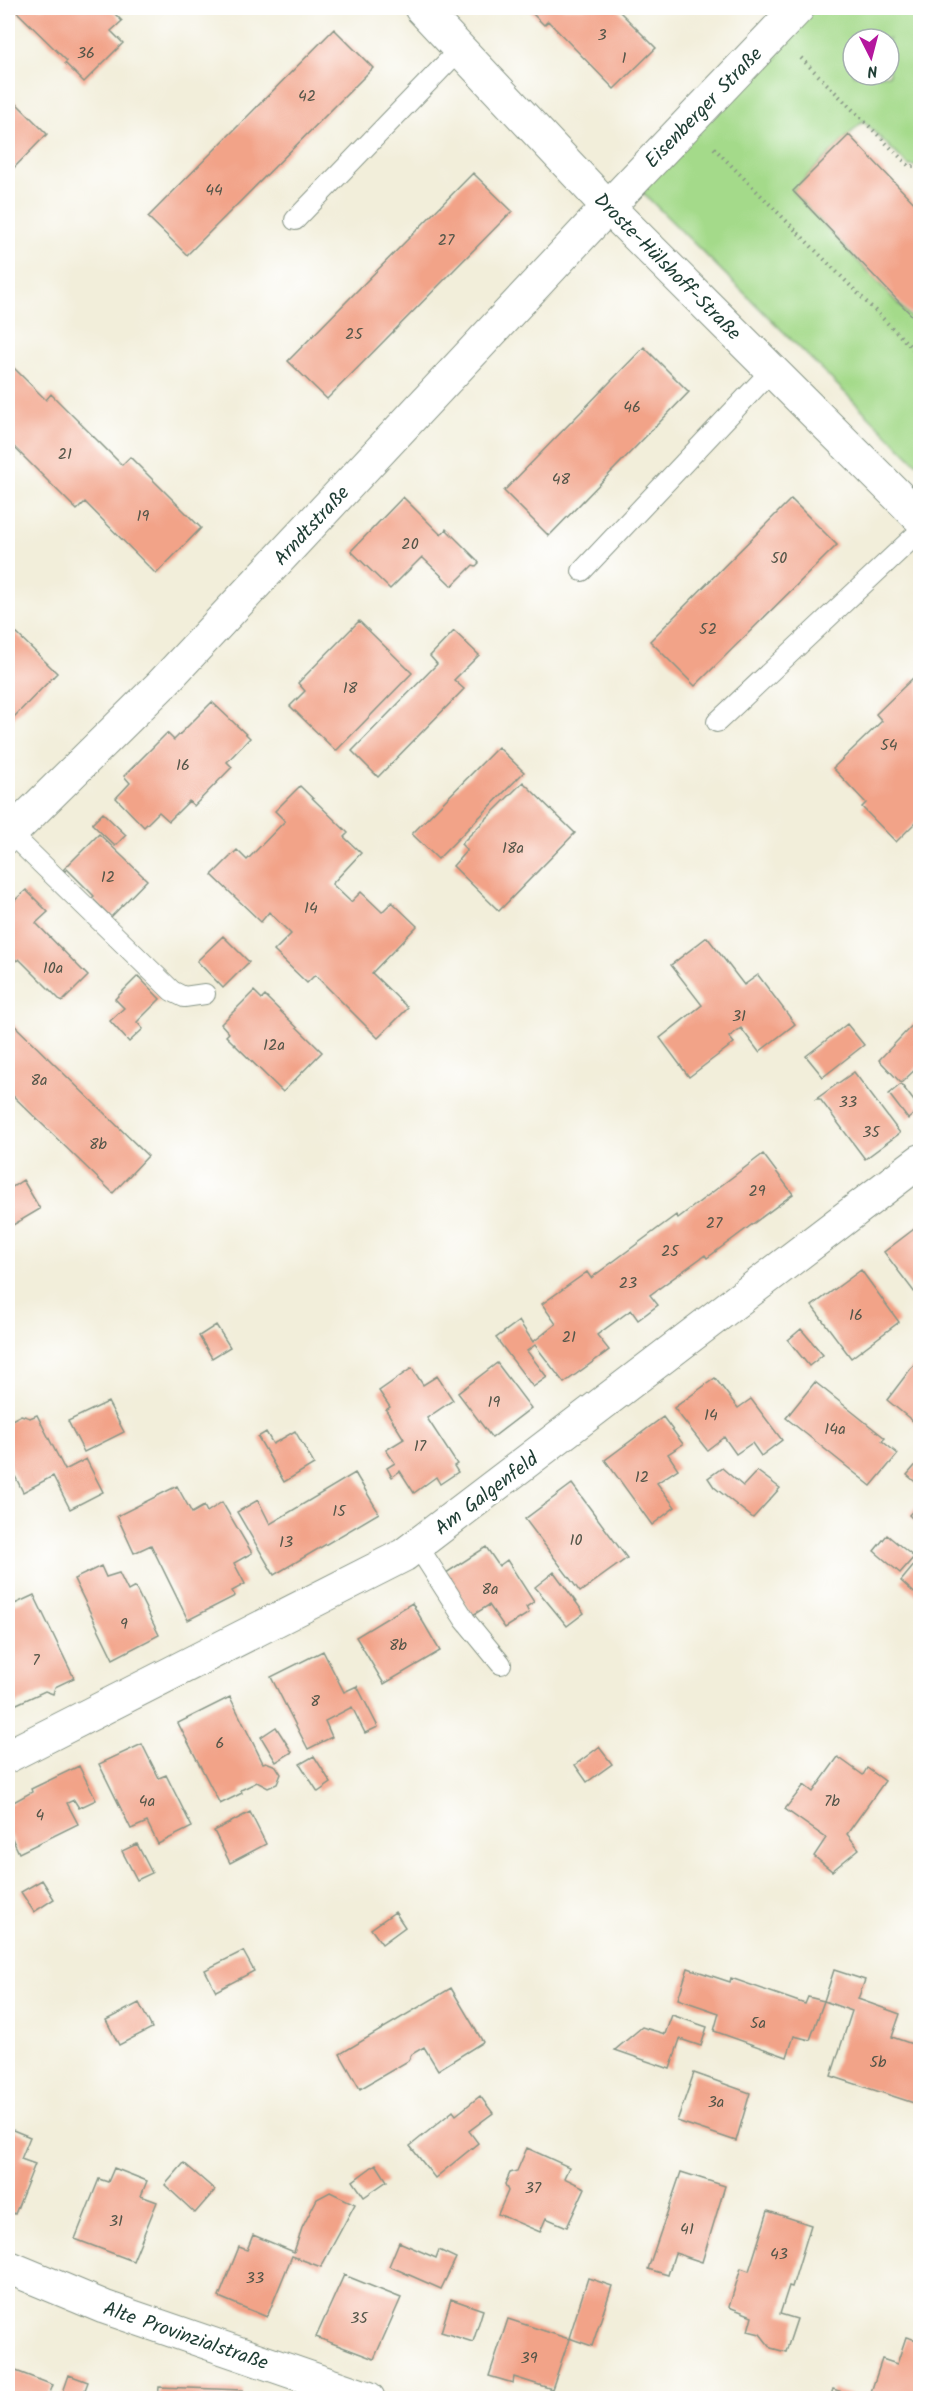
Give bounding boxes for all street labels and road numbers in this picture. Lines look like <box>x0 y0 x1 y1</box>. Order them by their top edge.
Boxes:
street label: Eisenberger Straße <box>638 40 771 177</box>
street label: Droste-Hülshoff-Straße <box>585 186 748 349</box>
street label: Arndtstraße <box>267 479 358 574</box>
street label: Am Galgenfeld <box>428 1444 547 1544</box>
street label: Alte Provinzialstraße <box>98 2294 272 2380</box>

